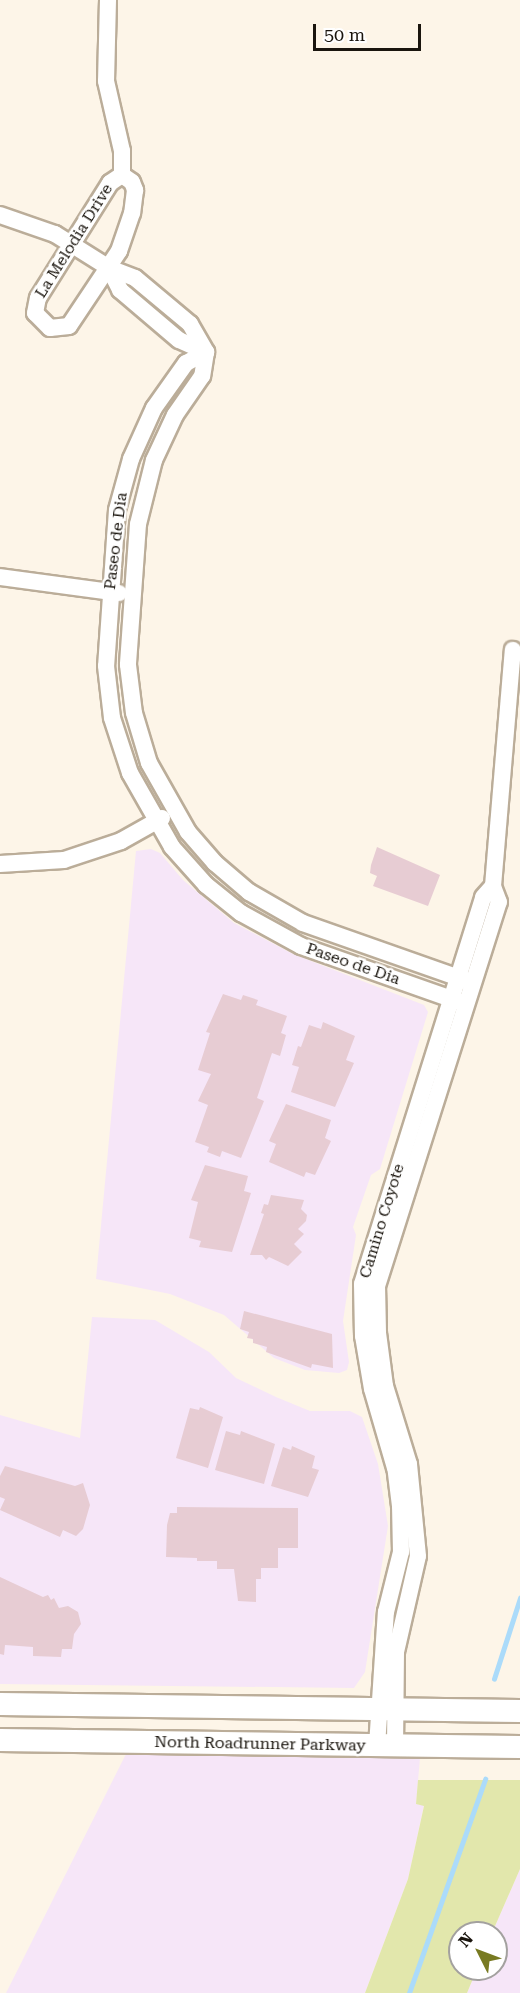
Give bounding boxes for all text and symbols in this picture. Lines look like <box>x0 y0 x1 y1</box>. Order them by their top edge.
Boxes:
scale bar <box>316 12 424 50</box>
text: 50 m <box>324 24 365 45</box>
street label: La Melodia Drive <box>31 180 117 302</box>
street label: Paseo de Dia <box>100 491 132 591</box>
street label: Paseo de Dia <box>304 939 402 989</box>
street label: Camino Coyote <box>355 1161 409 1281</box>
street label: North Roadrunner Parkway <box>154 1733 366 1755</box>
north arrow <box>448 1921 508 1981</box>
text: N <box>455 1929 477 1951</box>

